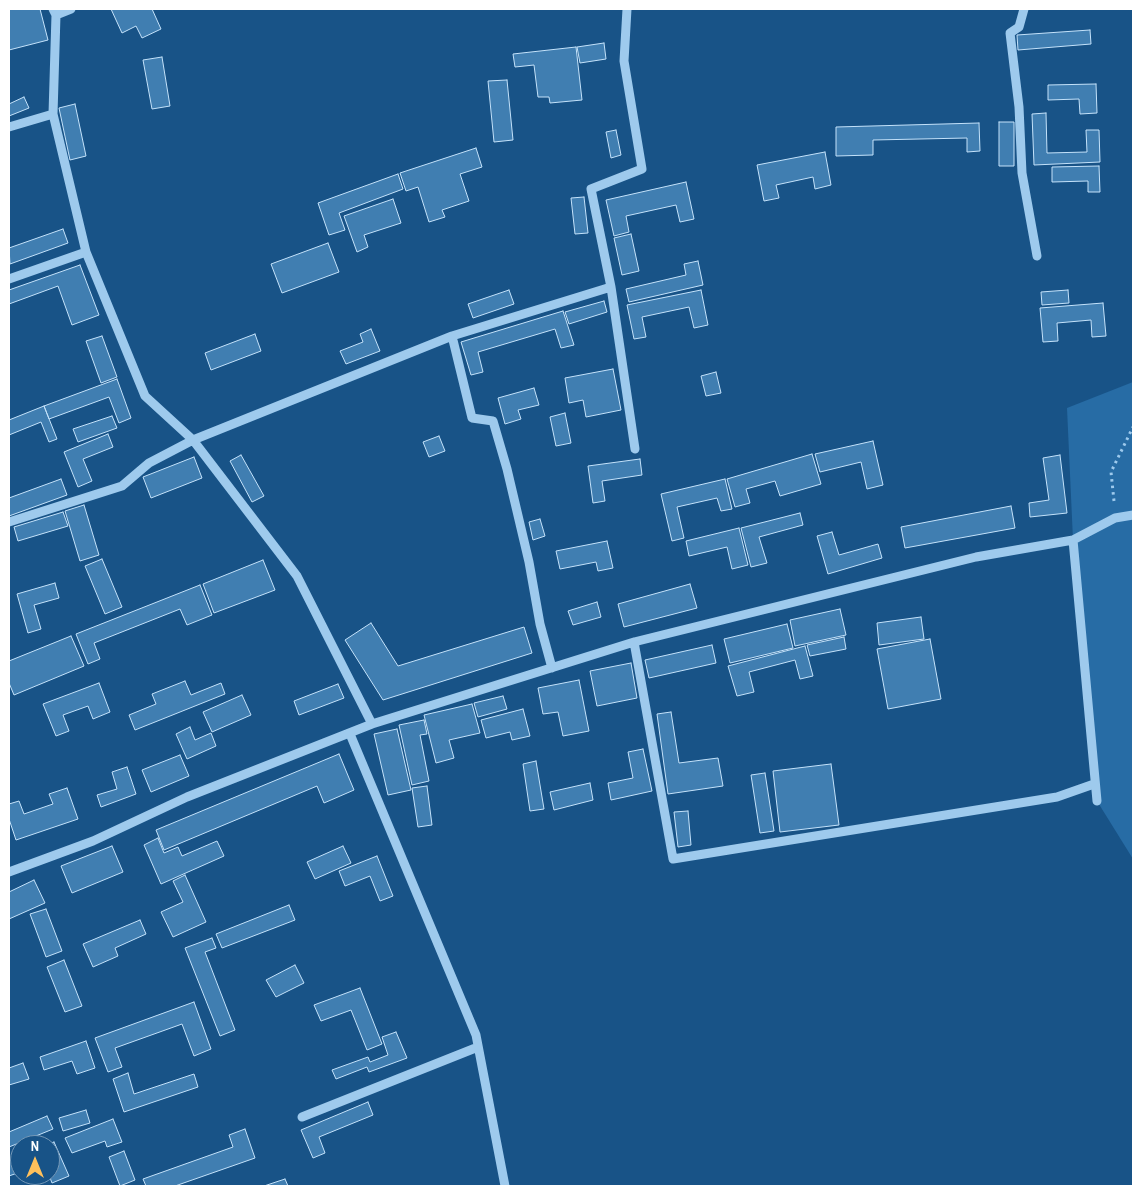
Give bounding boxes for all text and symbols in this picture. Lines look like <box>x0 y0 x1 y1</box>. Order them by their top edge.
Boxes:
north arrow <box>10 1135 60 1185</box>
text: N <box>31 1137 39 1155</box>

